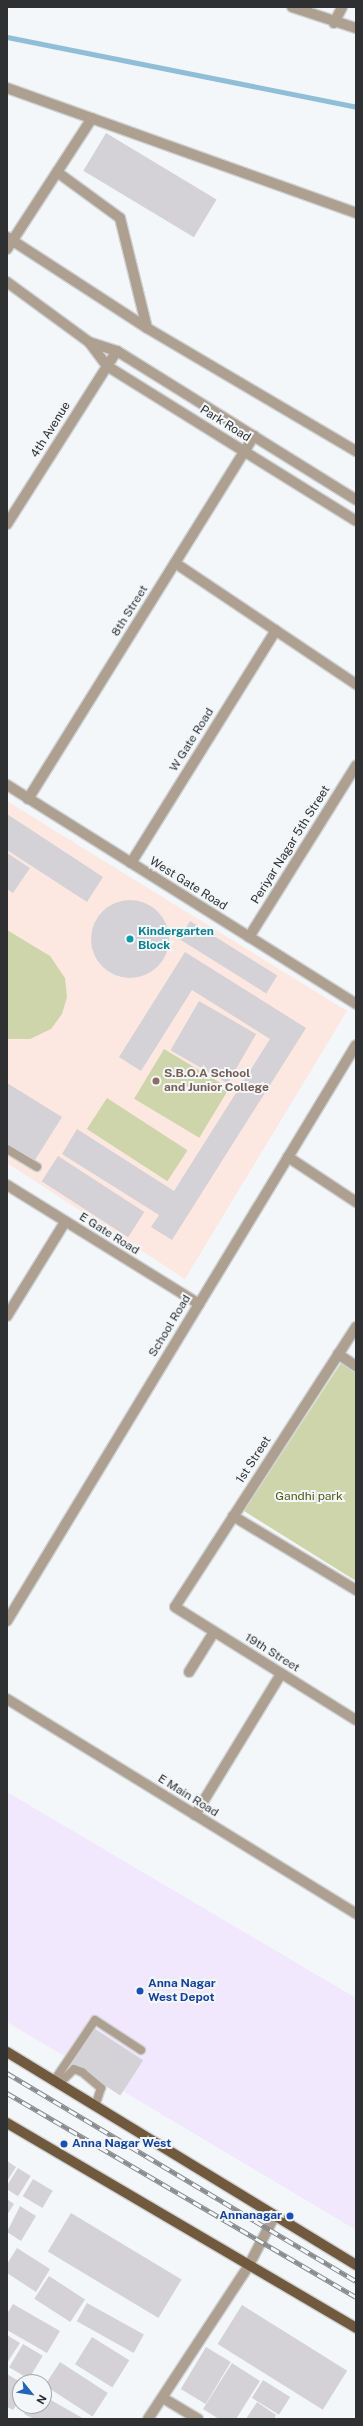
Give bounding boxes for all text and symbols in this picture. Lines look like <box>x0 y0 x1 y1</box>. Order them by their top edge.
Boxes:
street label: 4th Avenue <box>28 399 74 461</box>
street label: Park Road <box>197 403 253 445</box>
street label: 8th Street <box>109 583 151 639</box>
street label: W Gate Road <box>167 706 217 774</box>
street label: Periyar Nagar 5th Street <box>249 783 333 907</box>
street label: West Gate Road <box>146 854 230 914</box>
place label: Kindergarten Block <box>138 925 214 953</box>
marker: Kindergarten Block <box>125 934 135 944</box>
place label: S.B.O.A School and Junior College <box>164 1067 269 1095</box>
marker: S.B.O.A School and Junior College <box>151 1076 161 1086</box>
street label: E Gate Road <box>76 1210 142 1258</box>
street label: School Road <box>146 1292 194 1360</box>
street label: 1st Street <box>233 1434 275 1486</box>
park label: Gandhi park <box>275 1490 343 1504</box>
street label: 19th Street <box>242 1630 302 1676</box>
street label: E Main Road <box>155 1772 221 1820</box>
place label: Anna Nagar West Depot <box>148 1977 216 2005</box>
marker: Anna Nagar West Depot <box>135 1986 145 1996</box>
place label: Anna Nagar West <box>72 2137 172 2151</box>
marker: Anna Nagar West <box>59 2139 69 2149</box>
place label: Annanagar <box>219 2209 282 2223</box>
marker: Annanagar <box>285 2211 295 2221</box>
north arrow <box>12 2374 52 2414</box>
text: N <box>34 2393 49 2406</box>

